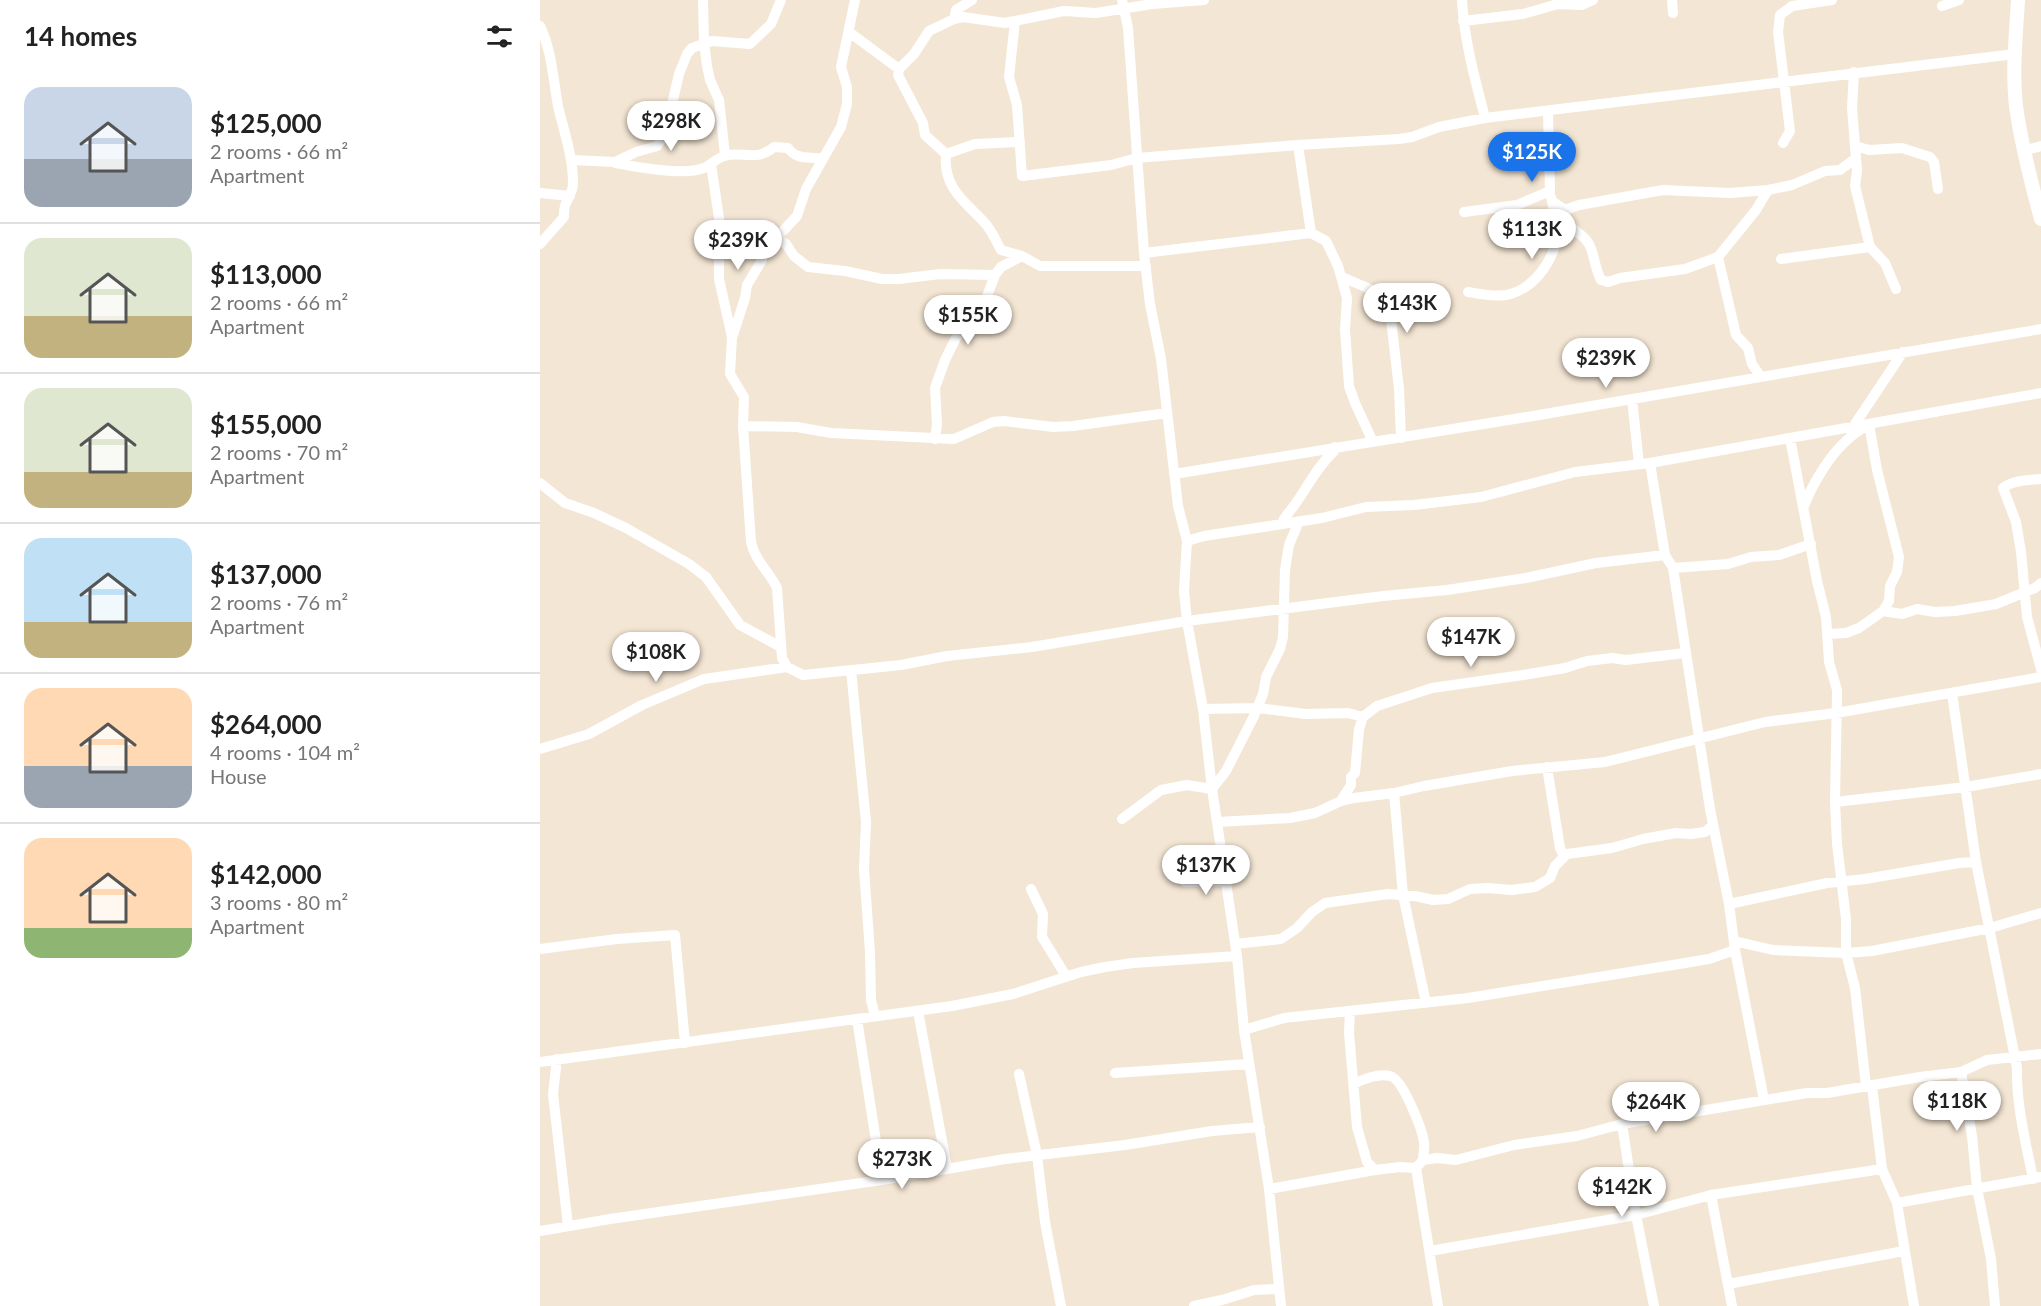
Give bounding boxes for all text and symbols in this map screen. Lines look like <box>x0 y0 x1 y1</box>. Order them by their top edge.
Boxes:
text: 14 homes <box>24 20 137 52</box>
icon: filters <box>483 20 516 53</box>
pin: $298K <box>629 101 713 152</box>
text: $125,000 <box>210 107 322 139</box>
text: $298K <box>641 108 701 132</box>
icon: home <box>72 111 144 183</box>
pin: $125K <box>1490 132 1574 183</box>
text: 2 rooms · 66 m² <box>210 139 348 163</box>
text: $125K <box>1502 139 1562 163</box>
text: Apartment <box>210 163 304 187</box>
pin: $113K <box>1490 209 1574 260</box>
text: $113K <box>1502 216 1562 240</box>
pin: $239K <box>696 220 780 271</box>
text: $239K <box>708 227 768 251</box>
text: $113,000 <box>210 258 322 290</box>
icon: home <box>72 262 144 334</box>
pin: $143K <box>1365 283 1449 334</box>
text: 2 rooms · 66 m² <box>210 290 348 314</box>
text: $143K <box>1377 290 1437 314</box>
pin: $155K <box>926 295 1010 346</box>
text: $155K <box>938 302 998 326</box>
text: Apartment <box>210 314 304 338</box>
pin: $239K <box>1564 338 1648 389</box>
text: $239K <box>1576 345 1636 369</box>
text: $155,000 <box>210 408 322 440</box>
icon: home <box>72 412 144 484</box>
text: 2 rooms · 70 m² <box>210 440 348 464</box>
text: Apartment <box>210 464 304 488</box>
text: $137,000 <box>210 558 322 590</box>
icon: home <box>72 562 144 634</box>
text: 2 rooms · 76 m² <box>210 590 348 614</box>
text: Apartment <box>210 614 304 638</box>
pin: $147K <box>1429 617 1513 668</box>
text: $147K <box>1441 624 1501 648</box>
pin: $108K <box>614 632 698 683</box>
text: $108K <box>626 639 686 663</box>
text: $264,000 <box>210 708 322 740</box>
icon: home <box>72 712 144 784</box>
text: 4 rooms · 104 m² <box>210 740 360 764</box>
text: House <box>210 764 267 788</box>
pin: $137K <box>1164 845 1248 896</box>
text: $137K <box>1176 852 1236 876</box>
text: $142,000 <box>210 858 322 890</box>
icon: home <box>72 862 144 934</box>
text: 3 rooms · 80 m² <box>210 890 348 914</box>
text: Apartment <box>210 914 304 938</box>
pin: $118K <box>1915 1081 1999 1132</box>
pin: $264K <box>1614 1082 1698 1133</box>
text: $118K <box>1927 1088 1987 1112</box>
text: $264K <box>1626 1089 1686 1113</box>
pin: $273K <box>860 1139 944 1190</box>
text: $273K <box>872 1146 932 1170</box>
pin: $142K <box>1580 1167 1664 1218</box>
text: $142K <box>1592 1174 1652 1198</box>

